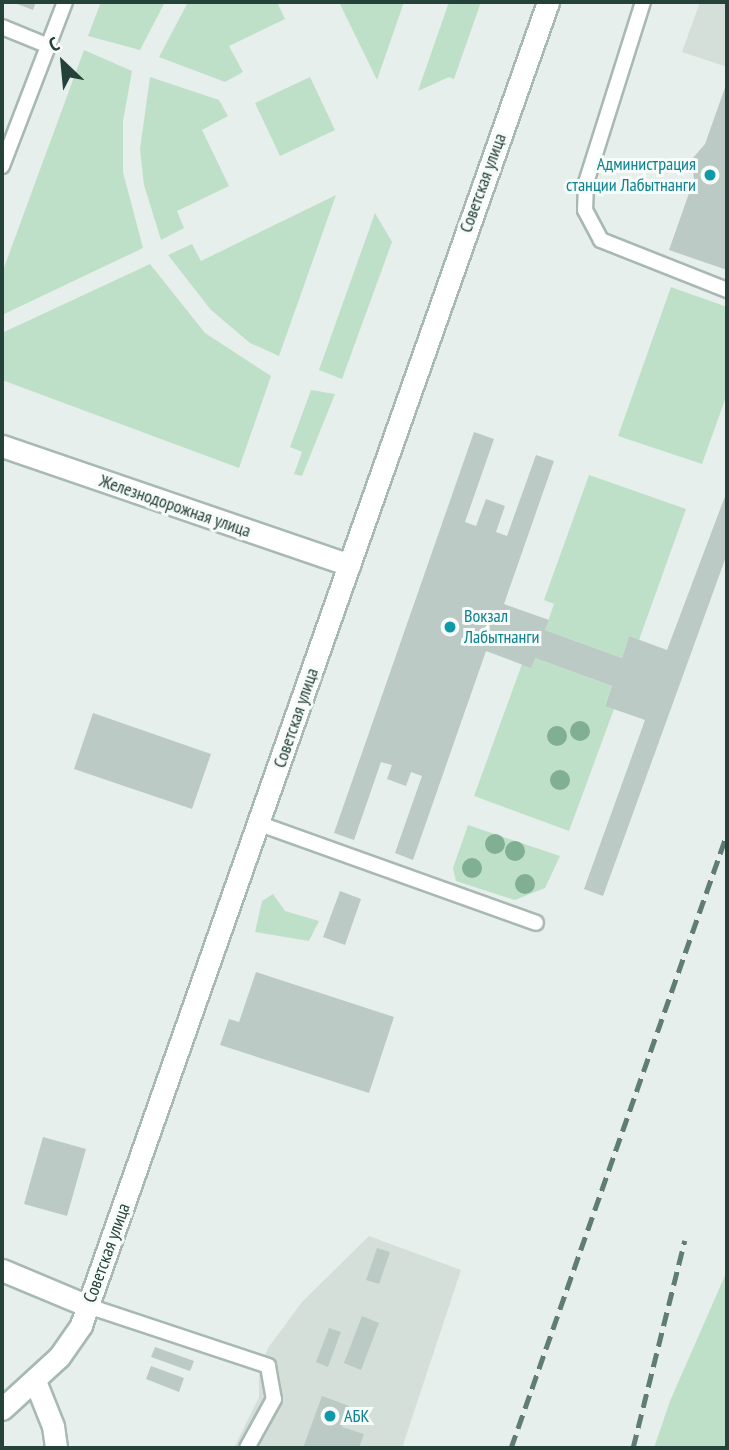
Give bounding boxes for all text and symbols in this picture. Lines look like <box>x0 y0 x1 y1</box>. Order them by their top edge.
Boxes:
north arrow <box>28 28 98 98</box>
text: С <box>45 31 63 57</box>
street label: Советская улица <box>455 130 511 236</box>
place label: Администрация станции Лабытнанги <box>566 154 696 196</box>
marker: Администрация станции Лабытнанги <box>702 167 718 183</box>
street label: Железнодорожная улица <box>96 470 254 542</box>
place label: Вокзал Лабытнанги <box>464 606 540 648</box>
marker: Вокзал Лабытнанги <box>442 619 458 635</box>
street label: Советская улица <box>269 665 323 771</box>
street label: Советская улица <box>79 1200 135 1306</box>
place label: АБК <box>344 1405 369 1427</box>
marker: АБК <box>322 1408 338 1424</box>

